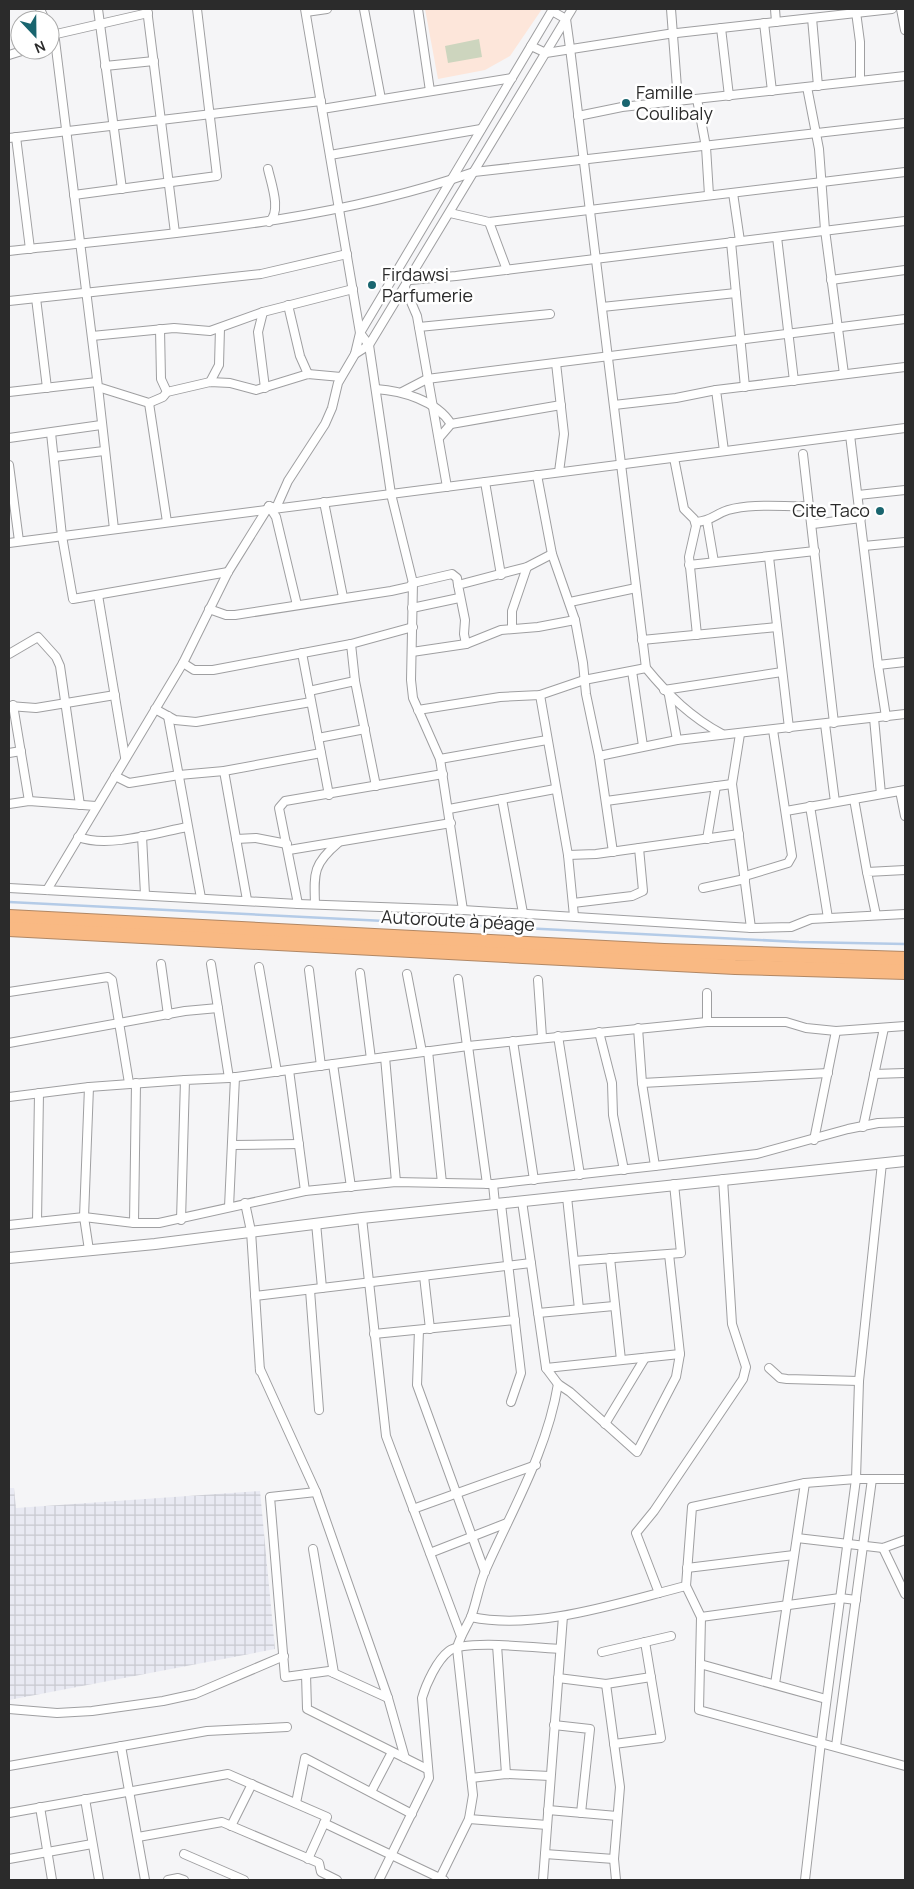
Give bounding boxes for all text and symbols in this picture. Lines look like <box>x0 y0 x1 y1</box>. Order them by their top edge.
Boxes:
north arrow <box>10 10 60 60</box>
text: N <box>32 37 48 58</box>
place label: Famille Coulibaly <box>636 80 713 125</box>
marker: Famille Coulibaly <box>620 97 632 109</box>
place label: Firdawsi Parfumerie <box>382 262 473 307</box>
marker: Firdawsi Parfumerie <box>366 279 378 291</box>
place label: Cite Taco <box>792 498 870 522</box>
marker: Cite Taco <box>874 505 886 517</box>
street label: Autoroute à péage <box>381 904 536 936</box>

